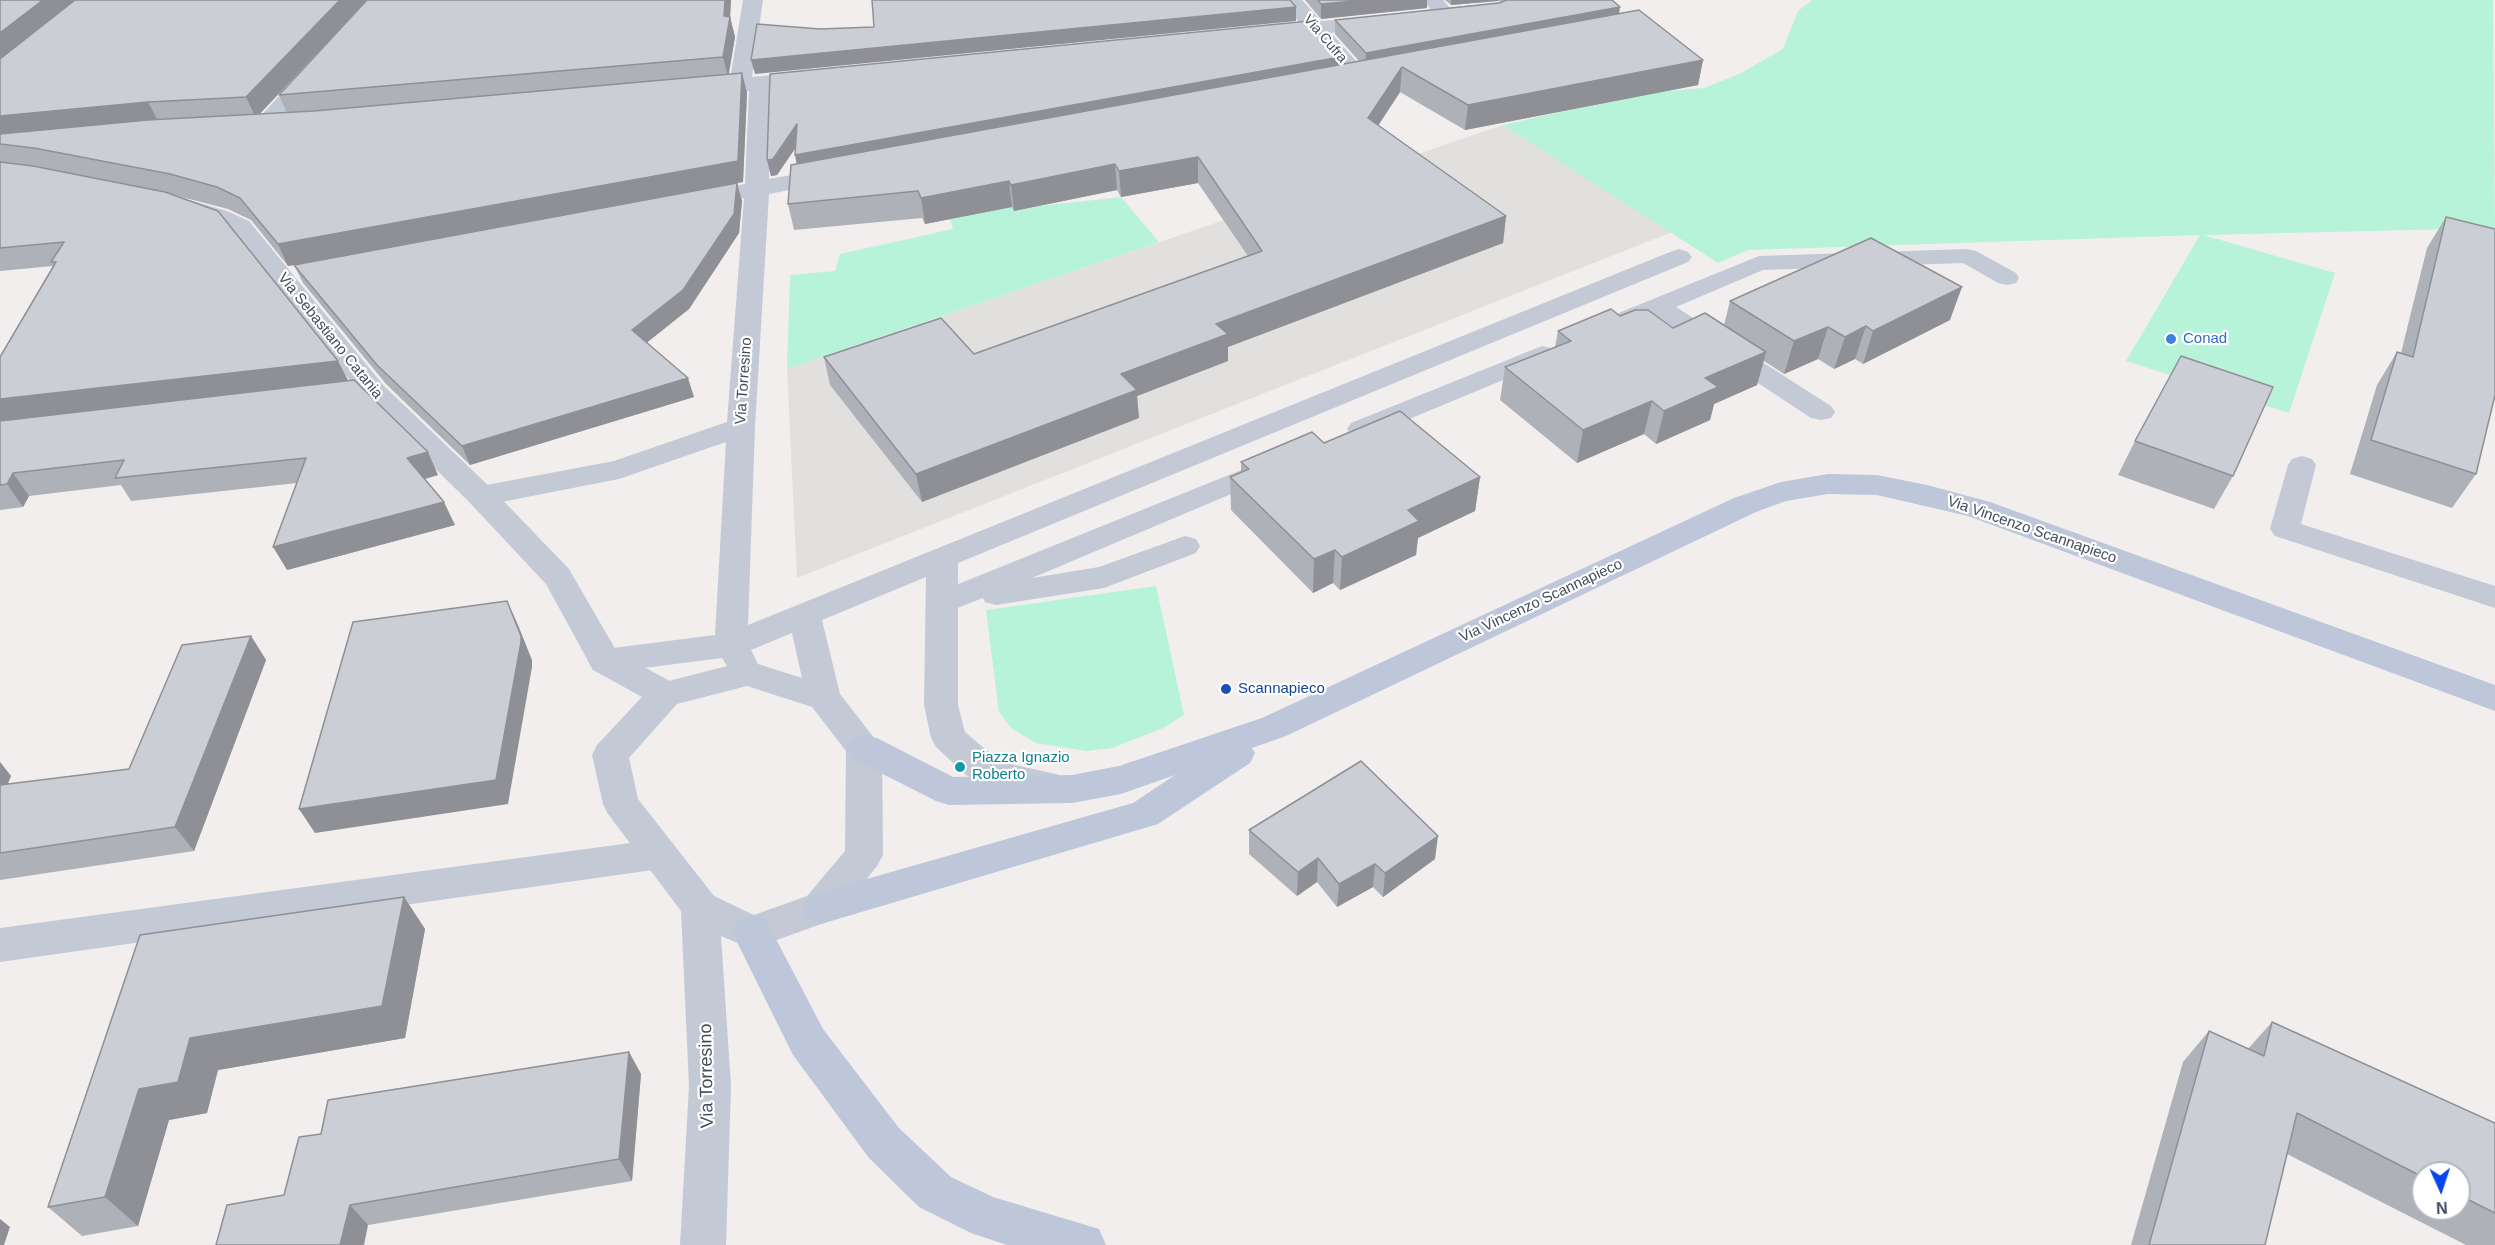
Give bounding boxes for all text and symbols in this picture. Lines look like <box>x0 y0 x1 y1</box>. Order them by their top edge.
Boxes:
street label: Via Cufra <box>1300 12 1350 66</box>
street label: Via Sebastiano Catania <box>274 270 386 402</box>
place label: Conad <box>2183 330 2227 348</box>
marker: Conad <box>2164 332 2178 346</box>
street label: Via Torresino <box>732 337 756 425</box>
street label: Via Vincenzo Scannapieco <box>1945 493 2119 567</box>
street label: Via Vincenzo Scannapieco <box>1457 555 1625 647</box>
place label: Scannapieco <box>1238 680 1325 698</box>
marker: Scannapieco <box>1219 682 1233 696</box>
place label: Piazza Ignazio Roberto <box>972 749 1070 784</box>
marker: Piazza Ignazio Roberto <box>953 760 967 774</box>
street label: Via Torresino <box>695 1023 719 1129</box>
north arrow <box>2411 1161 2471 1221</box>
text: N <box>2436 1199 2448 1216</box>

